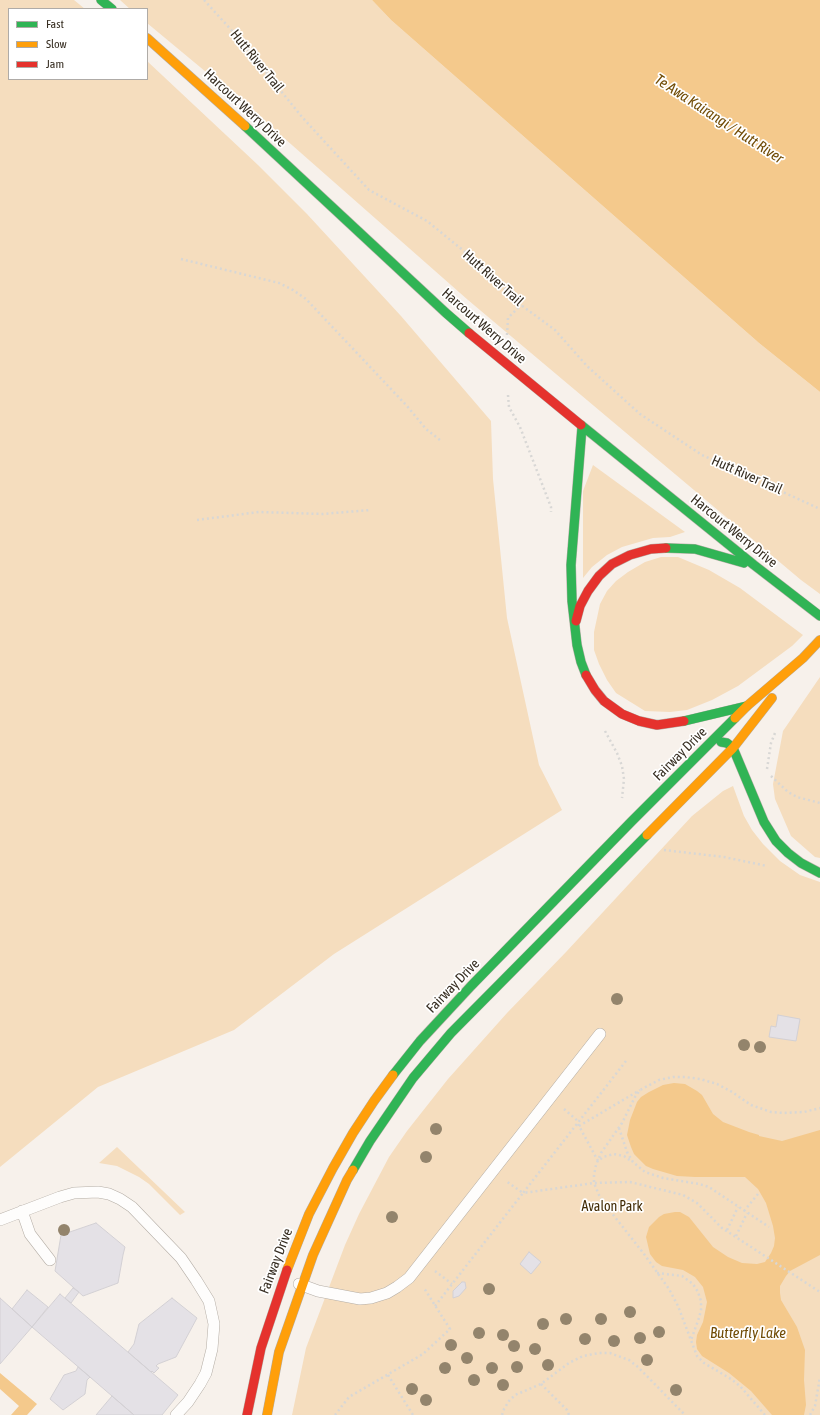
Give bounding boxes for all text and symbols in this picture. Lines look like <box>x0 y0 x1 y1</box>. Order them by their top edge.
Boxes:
legend <box>8 8 148 80</box>
text: Fast <box>46 17 64 31</box>
street label: Hutt River Trail <box>227 26 287 96</box>
text: Slow <box>46 37 67 51</box>
text: Jam <box>46 57 64 71</box>
street label: Harcourt Werry Drive <box>200 66 290 150</box>
water label: Te Awa Kairangi / Hutt River <box>651 71 787 167</box>
street label: Hutt River Trail <box>459 246 527 310</box>
street label: Harcourt Werry Drive <box>438 285 530 367</box>
street label: Hutt River Trail <box>709 452 785 498</box>
street label: Harcourt Werry Drive <box>687 491 781 571</box>
street label: Fairway Drive <box>650 724 710 784</box>
street label: Fairway Drive <box>423 955 483 1017</box>
park label: Avalon Park <box>581 1199 643 1215</box>
street label: Fairway Drive <box>256 1226 296 1296</box>
water label: Butterfly Lake <box>710 1324 786 1342</box>

